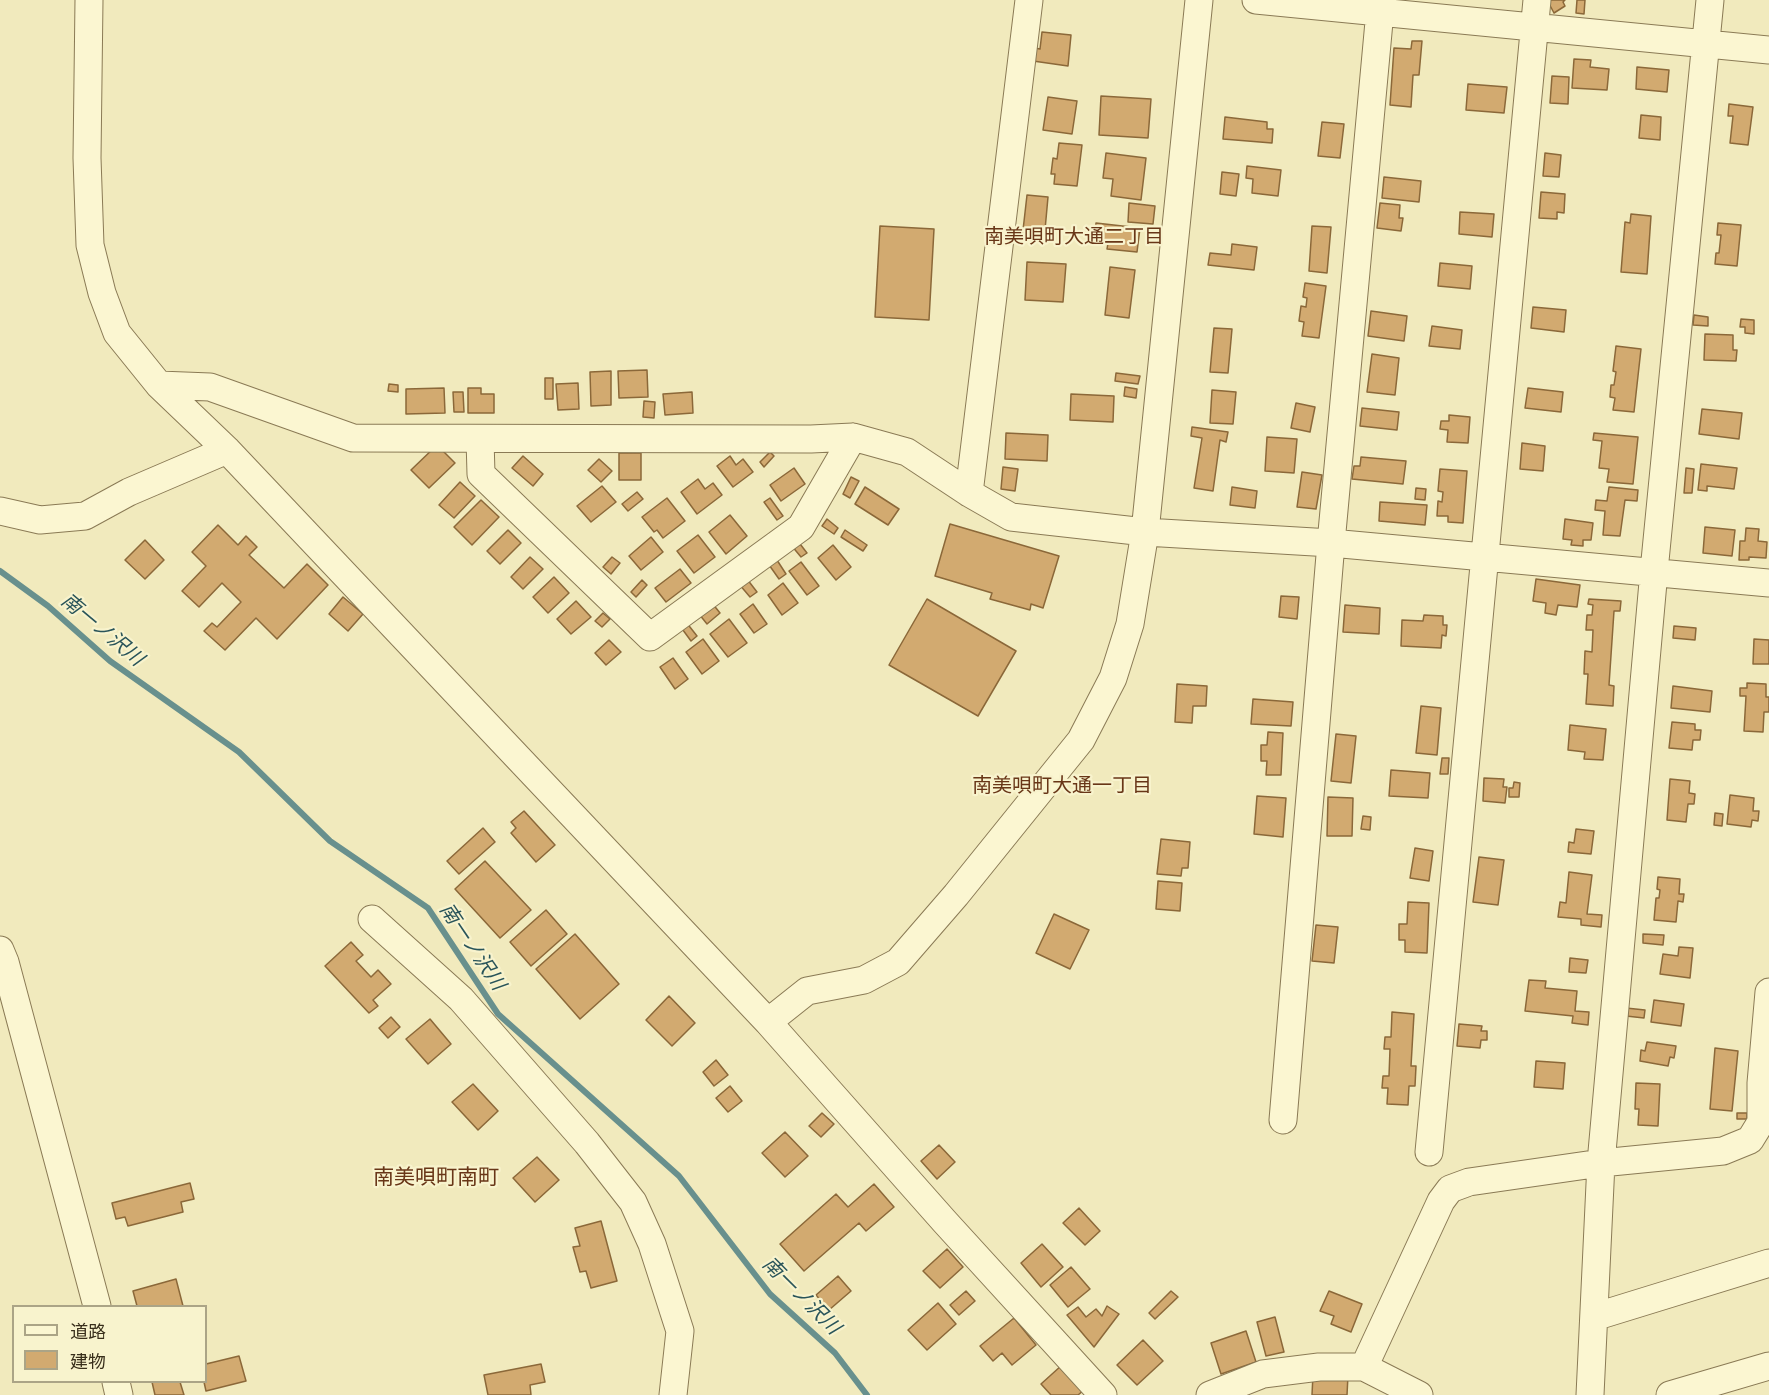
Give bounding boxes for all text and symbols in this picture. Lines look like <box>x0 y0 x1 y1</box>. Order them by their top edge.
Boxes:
district label: 南美唄町大通二丁目 <box>984 225 1164 249</box>
water label: 南一ノ沢川 <box>56 589 148 671</box>
district label: 南美唄町大通一丁目 <box>972 774 1152 798</box>
water label: 南一ノ沢川 <box>434 899 510 995</box>
district label: 南美唄町南町 <box>373 1165 499 1191</box>
water label: 南一ノ沢川 <box>757 1252 845 1340</box>
legend <box>12 1305 207 1383</box>
text: 道路 <box>70 1320 106 1343</box>
text: 建物 <box>70 1350 106 1373</box>

